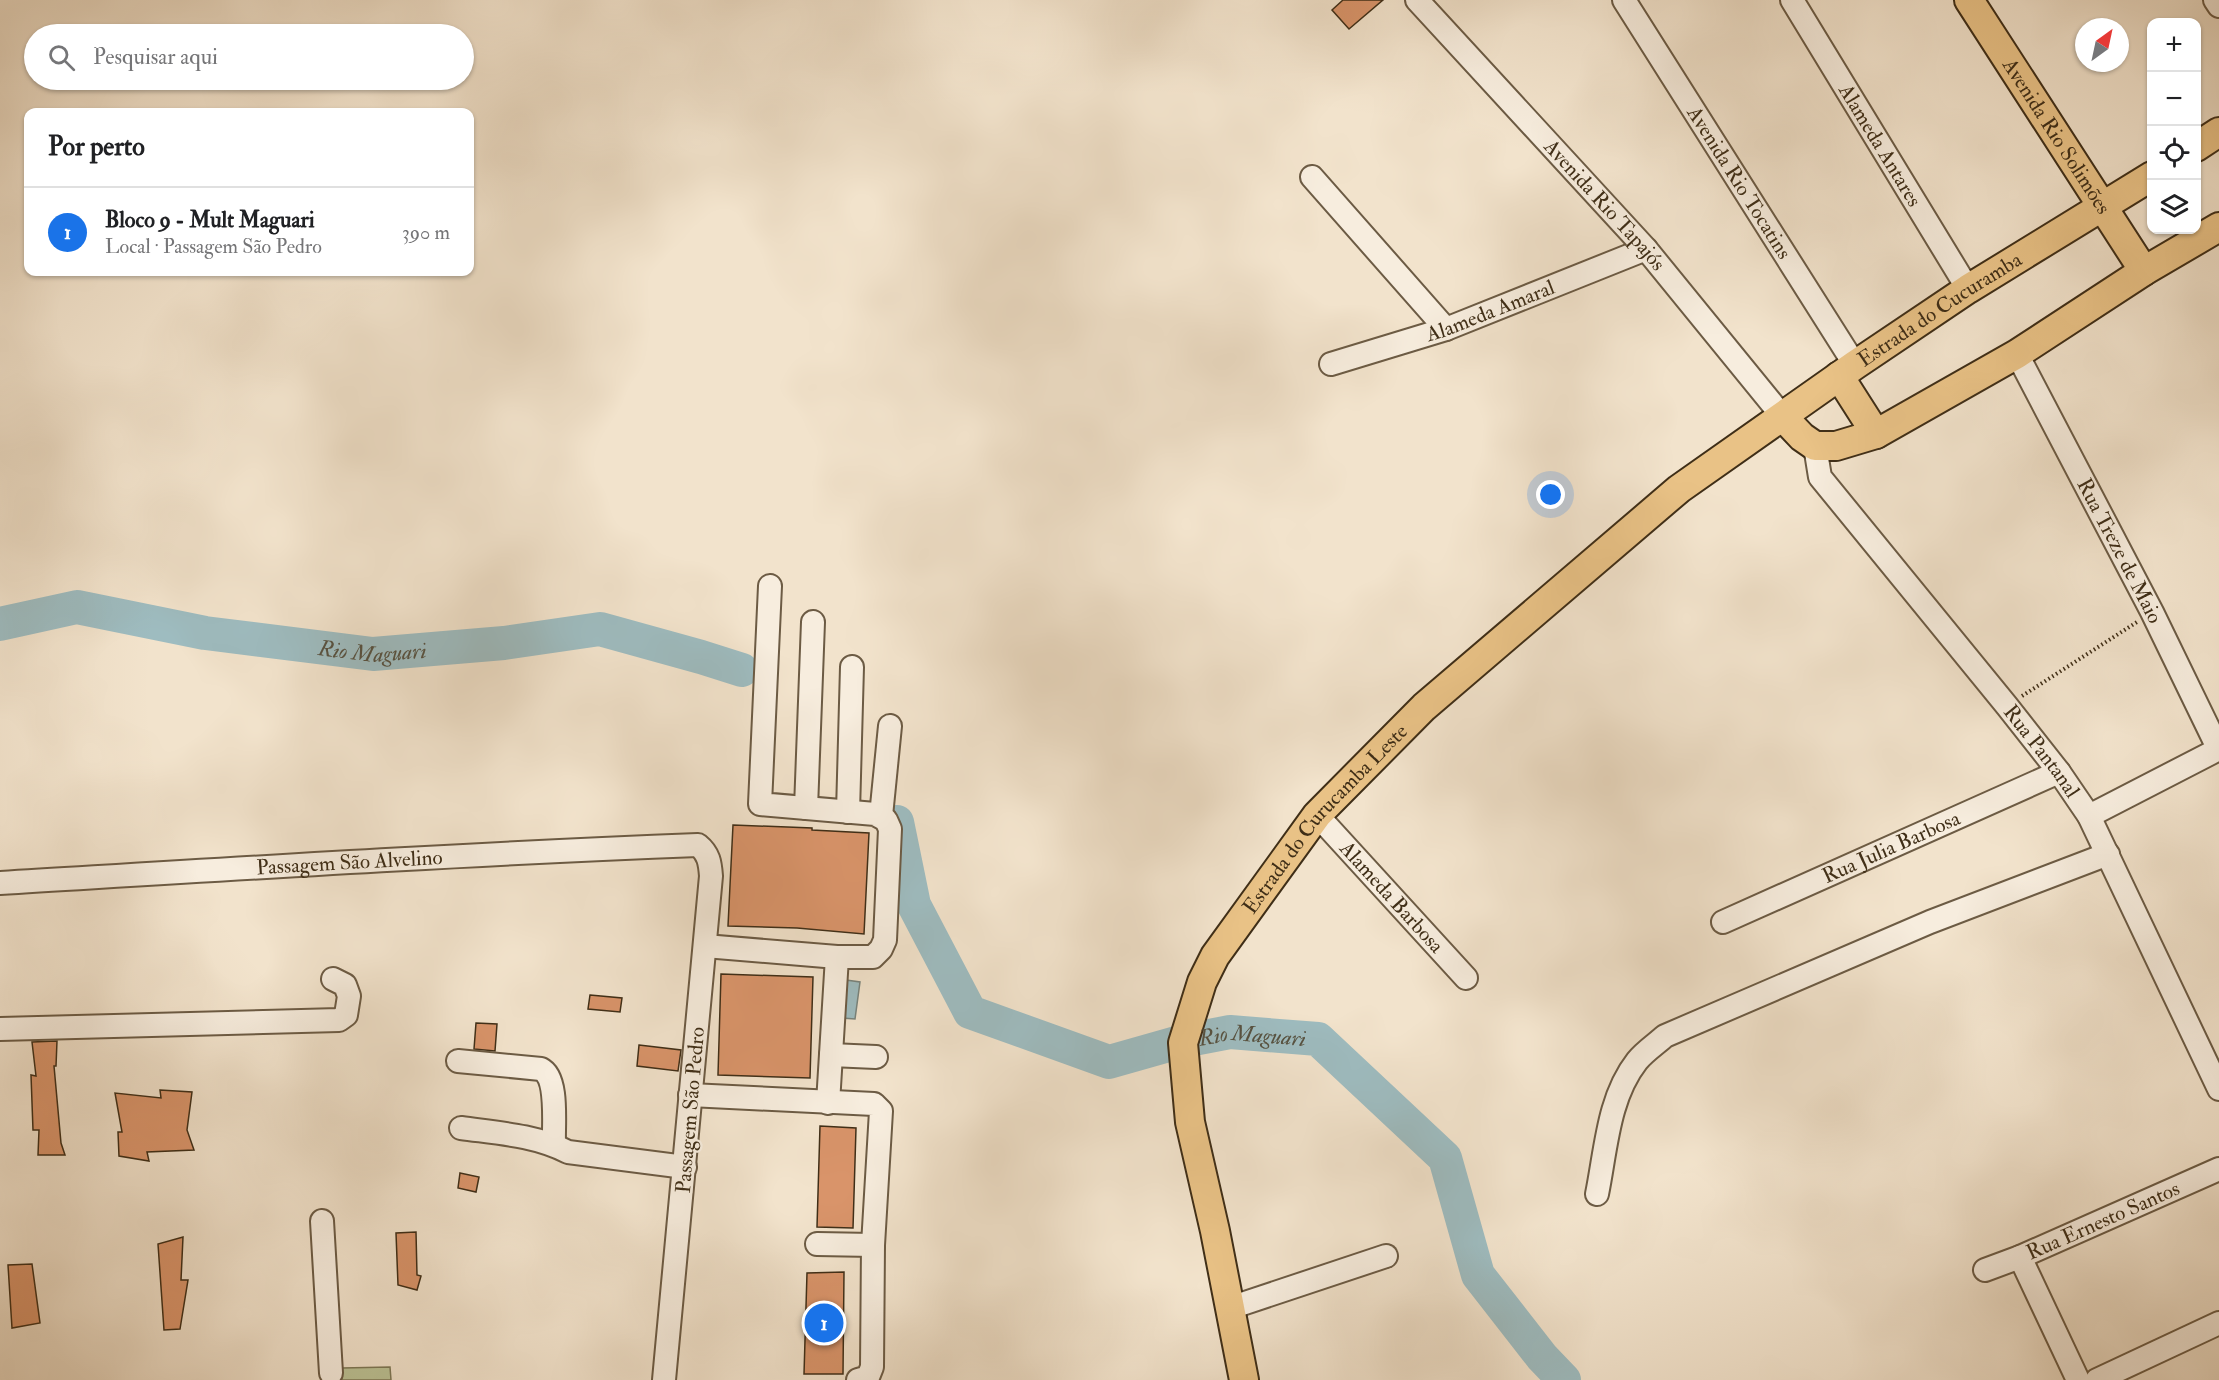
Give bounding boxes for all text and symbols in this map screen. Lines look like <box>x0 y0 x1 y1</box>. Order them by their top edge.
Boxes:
north arrow <box>2075 18 2129 72</box>
map controls <box>2147 18 2201 234</box>
button: + <box>2147 18 2201 72</box>
search box <box>24 24 474 90</box>
icon: search <box>45 41 78 74</box>
text: Pesquisar aqui <box>93 43 218 71</box>
street label: Avenida Rio Solimões <box>1996 52 2117 219</box>
button: − <box>2147 72 2201 126</box>
street label: Alameda Antares <box>1832 78 1928 212</box>
street label: Avenida Rio Tocatins <box>1680 100 1798 264</box>
button: locate <box>2147 126 2201 180</box>
text: Por perto <box>48 131 145 163</box>
street label: Avenida Rio Tapajós <box>1537 133 1671 276</box>
button: layers <box>2147 180 2201 234</box>
text: Bloco 9 - Mult Maguari <box>105 206 315 234</box>
text: 1 <box>64 220 71 245</box>
text: 390 m <box>402 220 450 245</box>
text: Local · Passagem São Pedro <box>105 234 322 259</box>
street label: Estrada do Cucuramba <box>1853 246 2027 373</box>
street label: Alameda Amaral <box>1422 274 1559 349</box>
street label: Rua Treze de Maio <box>2070 474 2168 628</box>
your location <box>1536 480 1565 509</box>
water label: Rio Maguari <box>316 634 427 669</box>
street label: Rua Pantanal <box>1997 699 2086 804</box>
street label: Estrada do Curucamba Leste <box>1237 718 1414 920</box>
street label: Rua Julia Barbosa <box>1818 805 1965 890</box>
street label: Alameda Barbosa <box>1333 835 1450 959</box>
street label: Passagem São Alvelino <box>255 844 443 881</box>
water label: Rio Maguari <box>1195 1019 1307 1053</box>
street label: Passagem São Pedro <box>670 1026 711 1194</box>
street label: Rua Ernesto Santos <box>2022 1175 2184 1266</box>
pin: 1 <box>804 1300 844 1346</box>

